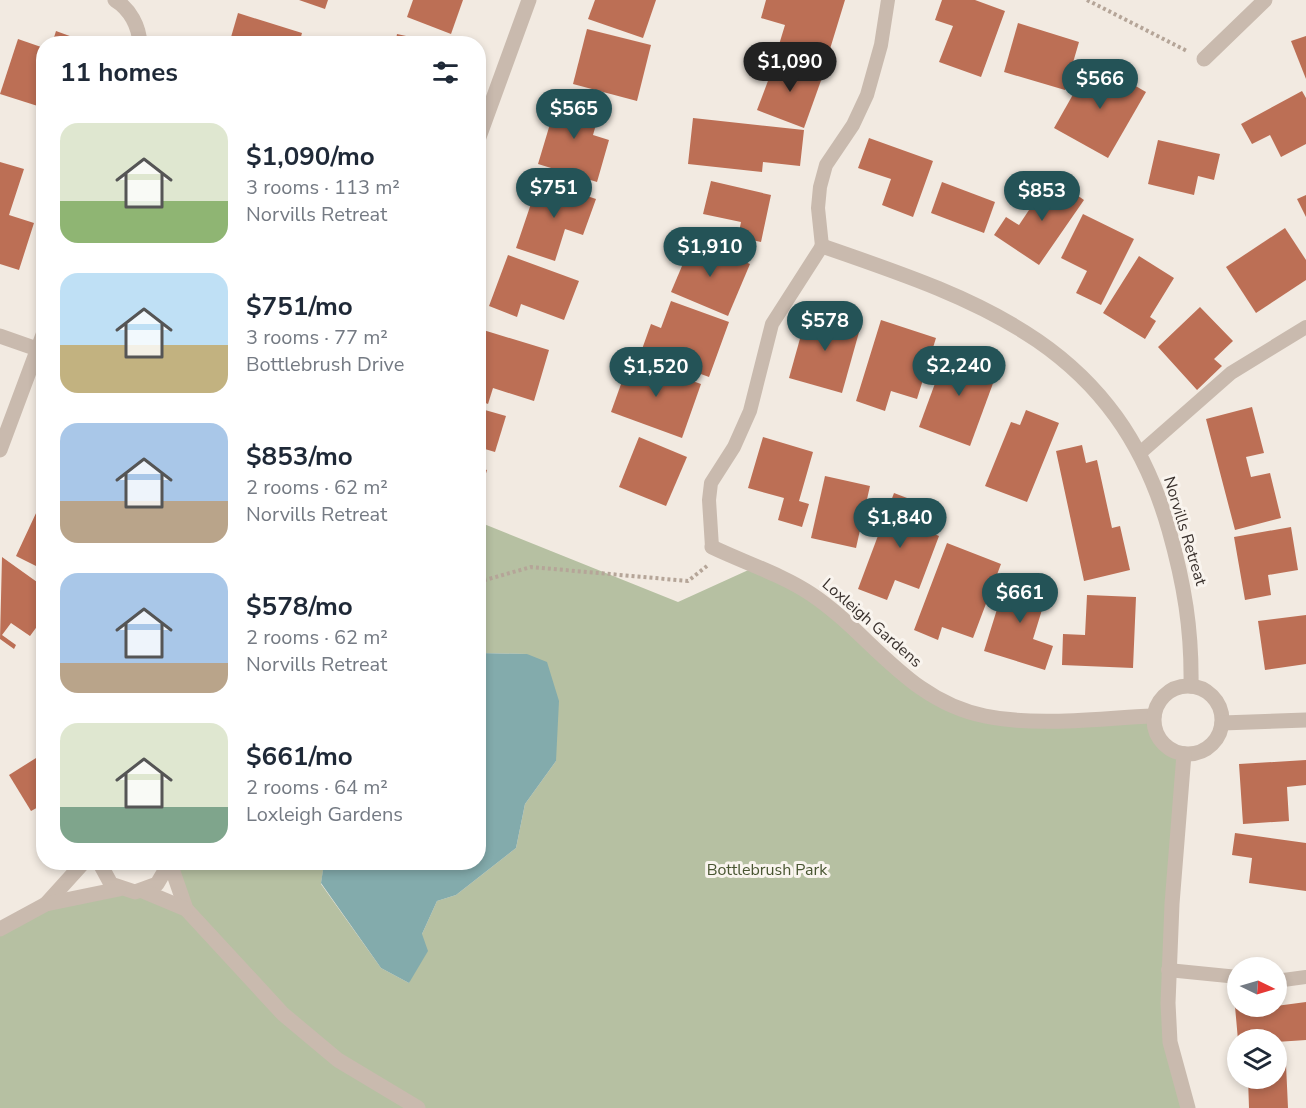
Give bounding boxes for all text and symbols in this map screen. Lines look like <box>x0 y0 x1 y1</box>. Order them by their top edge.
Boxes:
pin: $1,090 <box>741 42 839 93</box>
text: $1,090 <box>758 48 822 75</box>
text: 11 homes <box>60 55 178 90</box>
icon: filters <box>429 56 462 89</box>
pin: $566 <box>1064 59 1136 110</box>
text: $566 <box>1076 65 1124 92</box>
pin: $565 <box>538 89 610 140</box>
text: $565 <box>550 95 598 122</box>
text: $1,090/mo <box>246 139 375 174</box>
icon: home <box>108 147 180 219</box>
pin: $751 <box>518 168 590 219</box>
pin: $853 <box>1006 171 1078 222</box>
text: 3 rooms · 113 m² <box>246 174 400 201</box>
text: $751 <box>530 174 578 201</box>
text: $853 <box>1018 177 1066 204</box>
text: Norvills Retreat <box>246 201 387 228</box>
pin: $1,910 <box>661 227 759 278</box>
text: $1,910 <box>678 233 742 260</box>
text: $751/mo <box>246 289 353 324</box>
icon: home <box>108 297 180 369</box>
pin: $578 <box>789 301 861 352</box>
text: $578 <box>801 307 849 334</box>
text: 3 rooms · 77 m² <box>246 324 388 351</box>
pin: $2,240 <box>910 346 1008 397</box>
pin: $1,520 <box>607 347 705 398</box>
text: Bottlebrush Drive <box>246 351 404 378</box>
text: $2,240 <box>927 352 991 379</box>
text: $1,520 <box>624 353 688 380</box>
text: $853/mo <box>246 439 353 474</box>
icon: home <box>108 447 180 519</box>
text: 2 rooms · 62 m² <box>246 474 388 501</box>
street label: Norvills Retreat <box>1158 474 1212 589</box>
pin: $1,840 <box>851 498 949 549</box>
text: Norvills Retreat <box>246 501 387 528</box>
text: $1,840 <box>868 504 932 531</box>
pin: $661 <box>984 573 1056 624</box>
street label: Loxleigh Gardens <box>817 574 927 672</box>
text: $661 <box>996 579 1044 606</box>
text: $578/mo <box>246 589 353 624</box>
icon: home <box>108 597 180 669</box>
text: 2 rooms · 62 m² <box>246 624 388 651</box>
text: Norvills Retreat <box>246 651 387 678</box>
text: $661/mo <box>246 739 353 774</box>
icon: home <box>108 747 180 819</box>
text: 2 rooms · 64 m² <box>246 774 388 801</box>
text: Loxleigh Gardens <box>246 801 403 828</box>
park label: Bottlebrush Park <box>707 859 828 881</box>
north arrow <box>1227 957 1287 1017</box>
map controls <box>1227 957 1287 1089</box>
button: layers <box>1227 1029 1287 1089</box>

